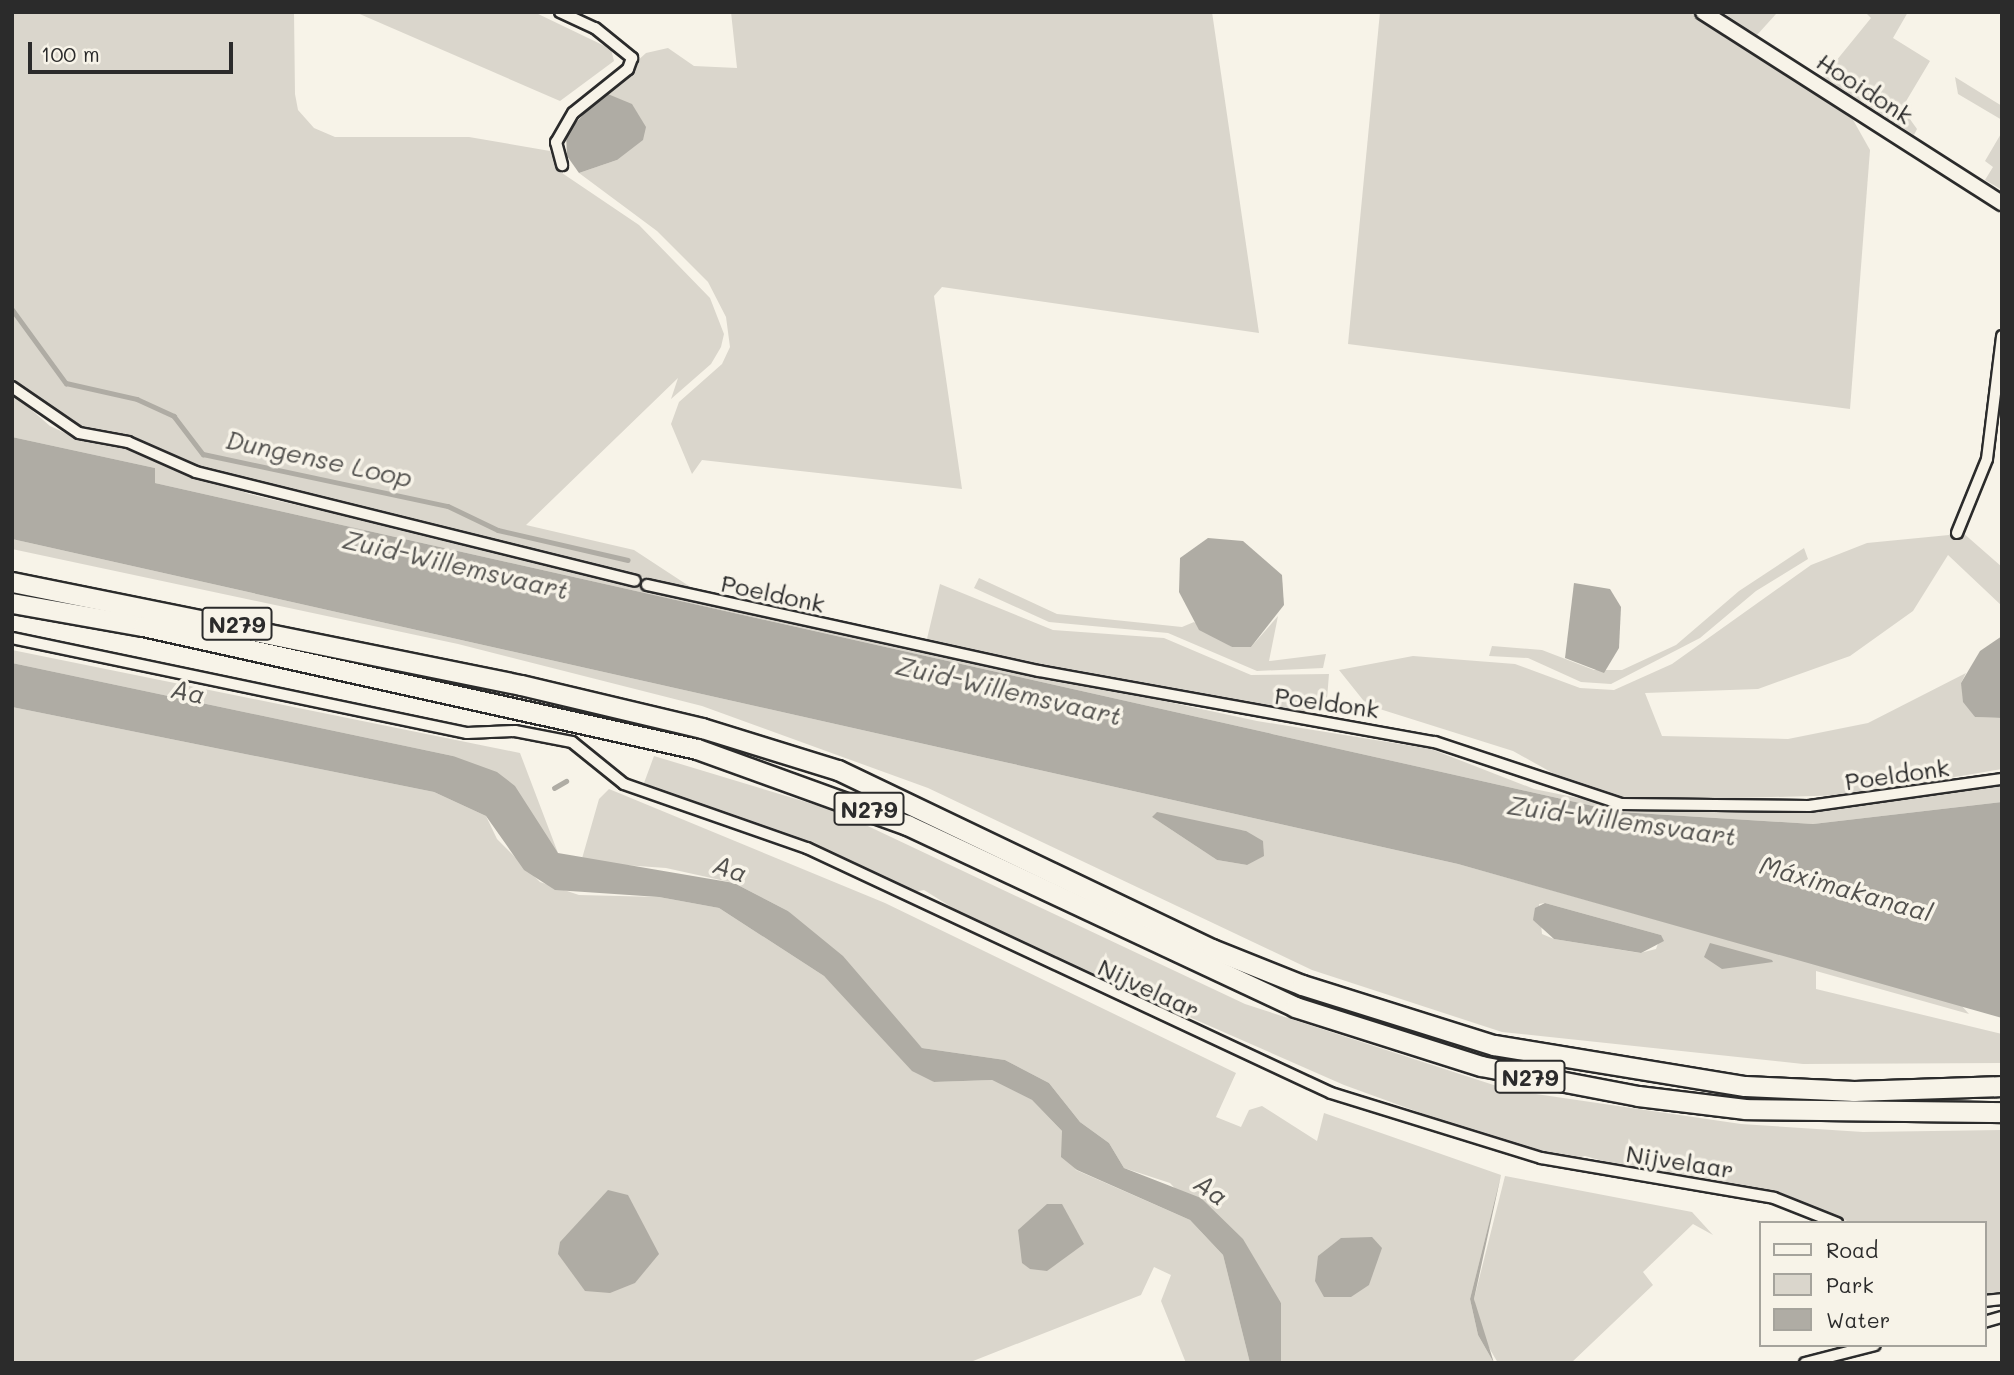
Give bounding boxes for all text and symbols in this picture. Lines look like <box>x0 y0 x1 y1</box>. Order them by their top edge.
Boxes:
scale bar <box>32 28 236 72</box>
text: 100 m <box>41 40 100 67</box>
street label: Hooidonk <box>1812 46 1918 130</box>
water label: Dungense Loop <box>223 424 415 494</box>
water label: Zuid-Willemsvaart <box>340 524 572 606</box>
street label: Poeldonk <box>719 568 827 618</box>
road number: N279 <box>200 604 274 644</box>
water label: Zuid-Willemsvaart <box>893 650 1125 732</box>
water label: Aa <box>168 673 208 711</box>
street label: Poeldonk <box>1273 680 1381 724</box>
street label: Poeldonk <box>1843 752 1951 796</box>
water label: Zuid-Willemsvaart <box>1505 789 1739 853</box>
road number: N279 <box>832 790 906 828</box>
water label: Aa <box>709 849 751 889</box>
water label: Máximakanaal <box>1756 849 1936 929</box>
street label: Nijvelaar <box>1094 952 1204 1024</box>
road number: N279 <box>1493 1058 1567 1096</box>
street label: Nijvelaar <box>1624 1138 1736 1184</box>
water label: Aa <box>1188 1167 1234 1213</box>
legend <box>1758 1221 1986 1347</box>
text: Road <box>1826 1236 1878 1263</box>
text: Park <box>1826 1271 1874 1298</box>
text: Water <box>1826 1306 1890 1333</box>

